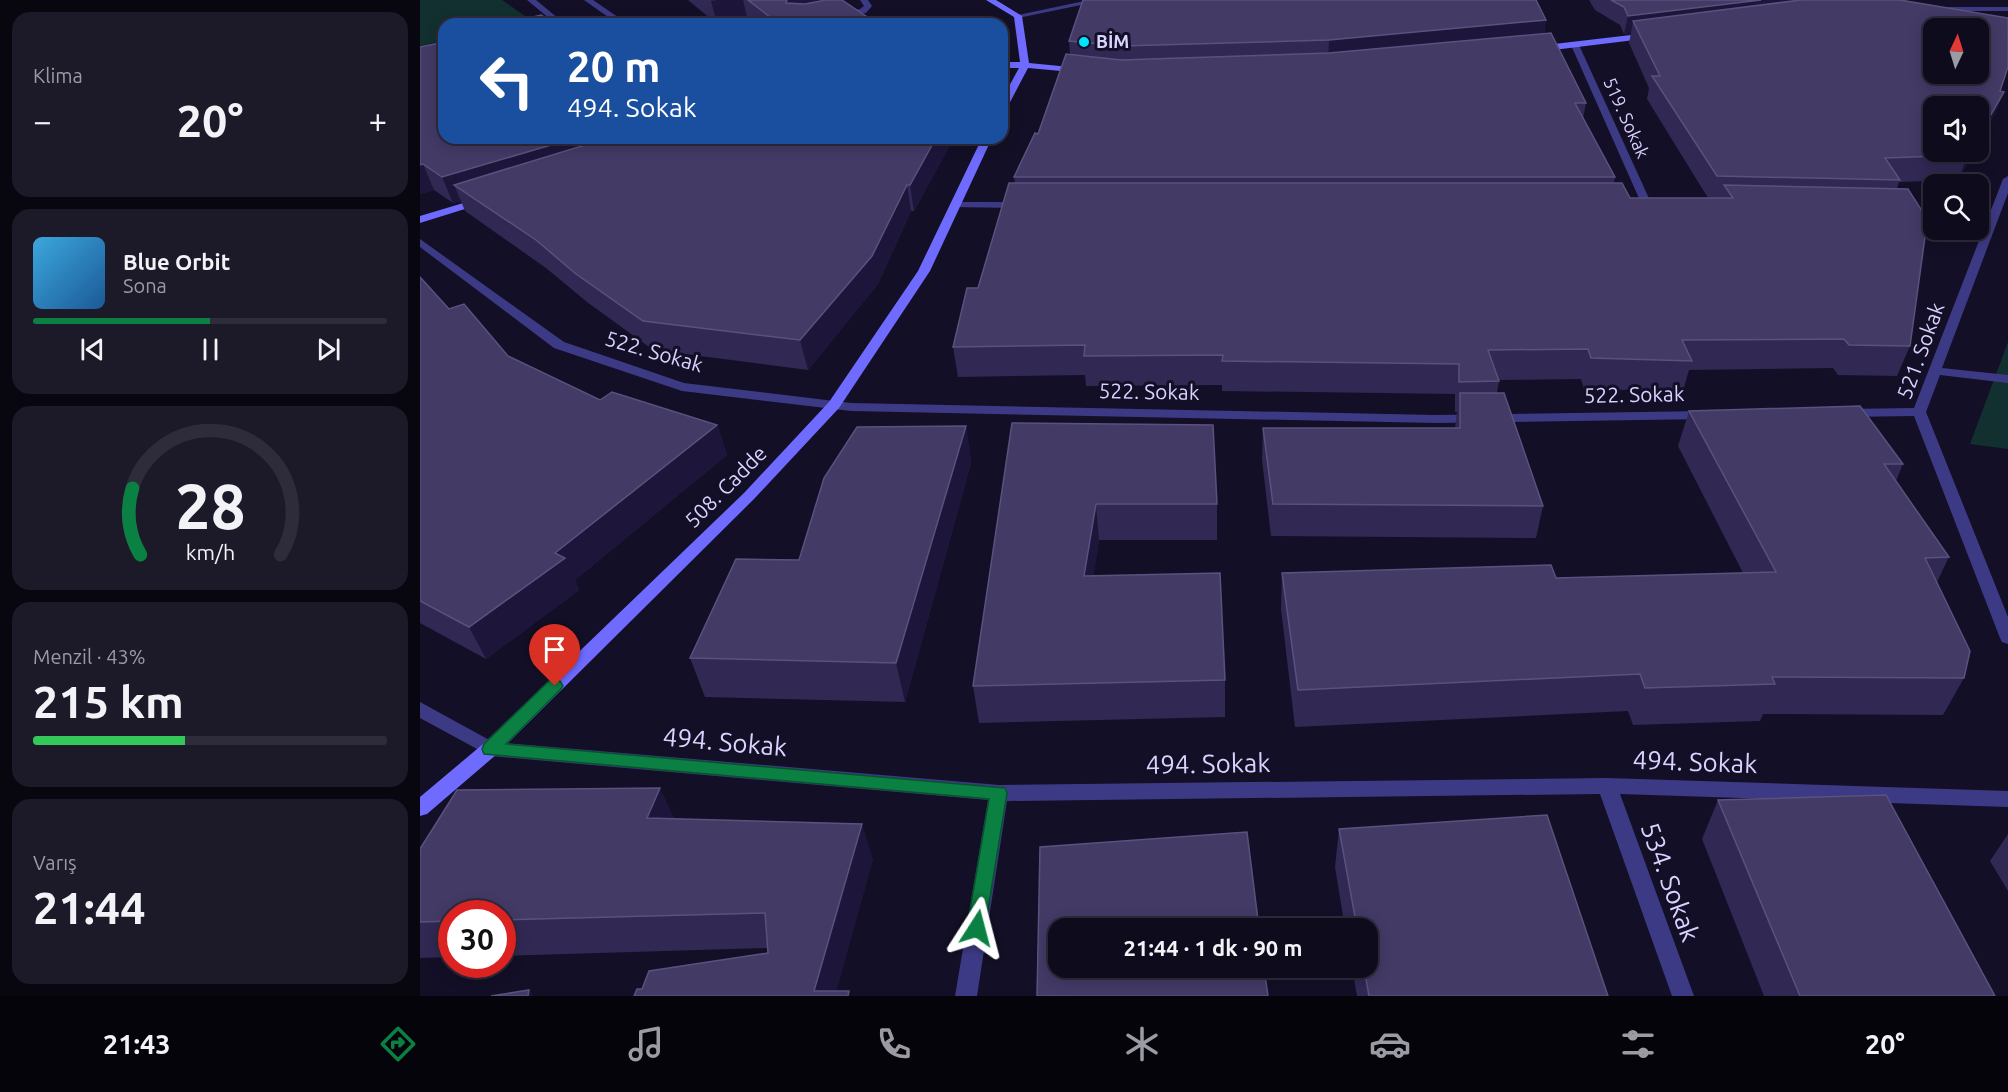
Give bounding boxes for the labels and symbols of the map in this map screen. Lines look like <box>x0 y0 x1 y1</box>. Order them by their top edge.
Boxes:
north arrow <box>1923 18 1989 84</box>
place label: BİM <box>1096 31 1129 51</box>
marker: BİM <box>1077 35 1091 49</box>
street label: 519. Sokak <box>1600 74 1654 161</box>
street label: 521. Sokak <box>1892 299 1949 402</box>
street label: 522. Sokak <box>603 326 706 377</box>
street label: 522. Sokak <box>1098 378 1200 404</box>
street label: 522. Sokak <box>1583 381 1685 407</box>
street label: 508. Cadde <box>680 441 771 532</box>
pin <box>529 624 580 686</box>
street label: 494. Sokak <box>662 722 788 761</box>
street label: 494. Sokak <box>1632 745 1758 778</box>
street label: 494. Sokak <box>1145 748 1271 779</box>
street label: 534. Sokak <box>1636 818 1705 945</box>
position arrow <box>945 896 1009 960</box>
speed limit sign: 30 <box>438 900 516 978</box>

